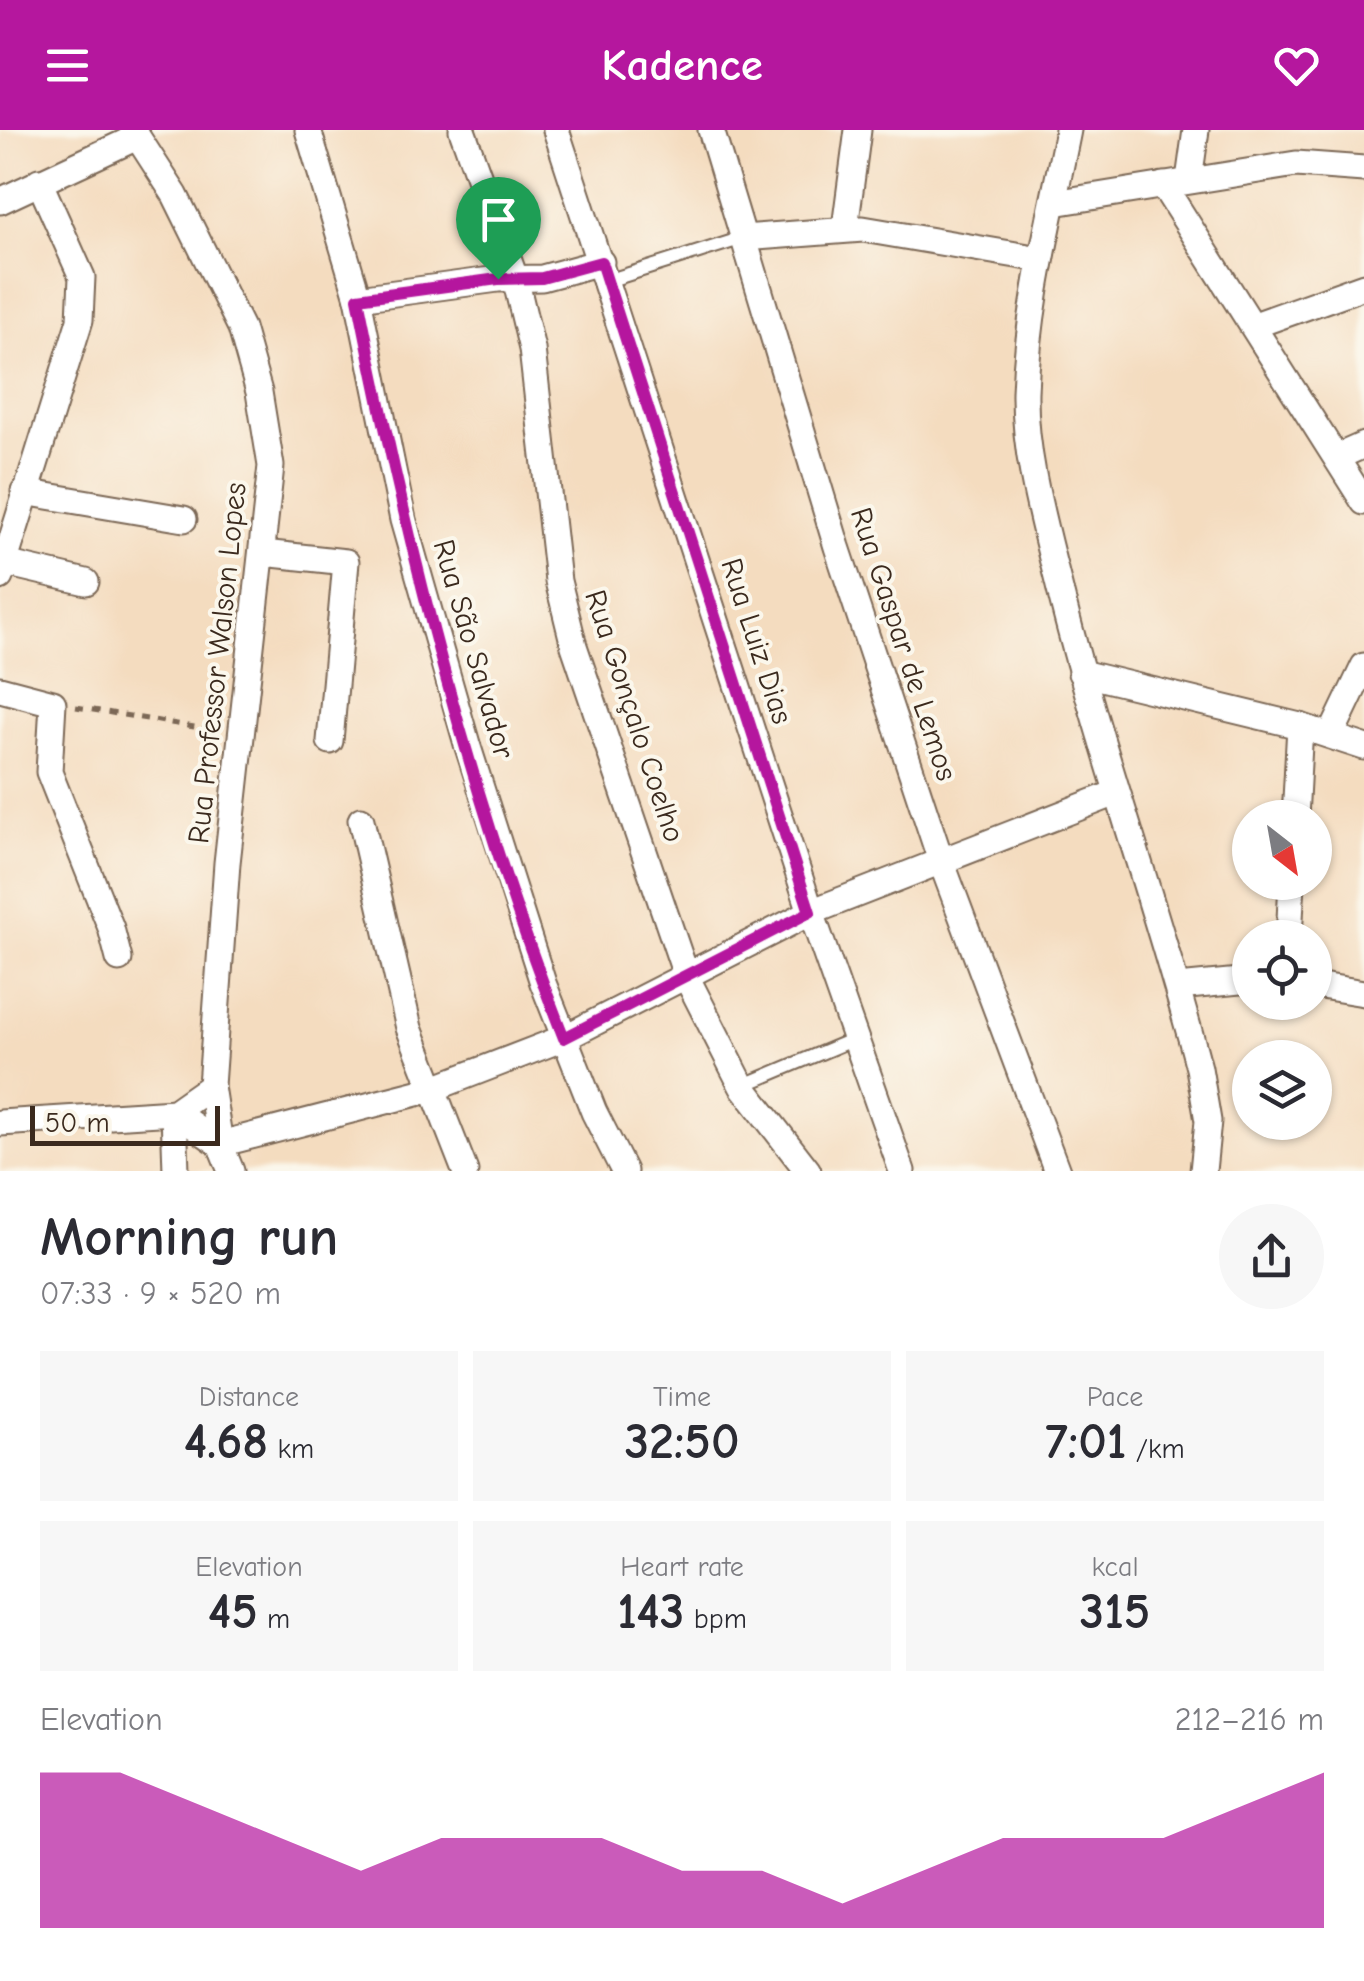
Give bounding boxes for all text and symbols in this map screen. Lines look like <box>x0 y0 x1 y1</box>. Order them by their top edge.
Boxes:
icon: menu <box>40 38 95 93</box>
icon: heart <box>1269 38 1324 93</box>
text: Kadence <box>601 39 763 91</box>
pin <box>456 177 541 280</box>
icon: arrive <box>471 192 526 247</box>
street label: Rua Professor Walson Lopes <box>181 481 254 845</box>
street label: Rua Gaspar de Lemos <box>843 503 964 785</box>
street label: Rua São Salvador <box>426 536 522 763</box>
street label: Rua Luiz Dias <box>713 554 800 728</box>
street label: Rua Gonçalo Coelho <box>577 586 692 847</box>
north arrow <box>1232 800 1332 900</box>
map controls <box>1232 800 1332 1140</box>
button: locate <box>1232 920 1332 1020</box>
button: layers <box>1232 1040 1332 1140</box>
scale bar <box>30 1101 220 1146</box>
text: 50 m <box>45 1107 110 1139</box>
button: share <box>1219 1204 1324 1309</box>
text: Morning run <box>40 1205 338 1269</box>
text: 07:33 · 9 × 520 m <box>40 1275 281 1312</box>
text: Distance <box>199 1381 299 1413</box>
text: Time <box>653 1381 711 1413</box>
text: Pace <box>1087 1381 1143 1413</box>
text: 4.68 <box>184 1413 268 1471</box>
text: 32:50 <box>624 1413 740 1471</box>
text: 7:01 <box>1045 1413 1126 1471</box>
text: km <box>268 1433 314 1465</box>
text: /km <box>1126 1433 1185 1465</box>
text: Elevation <box>195 1551 303 1583</box>
text: Heart rate <box>620 1551 744 1583</box>
text: kcal <box>1091 1551 1139 1583</box>
text: 45 <box>208 1583 258 1641</box>
text: 143 <box>617 1583 684 1641</box>
text: 315 <box>1080 1583 1150 1641</box>
text: m <box>258 1603 290 1635</box>
text: bpm <box>684 1603 747 1635</box>
text: Elevation <box>40 1701 163 1738</box>
text: 212–216 m <box>1175 1701 1324 1738</box>

